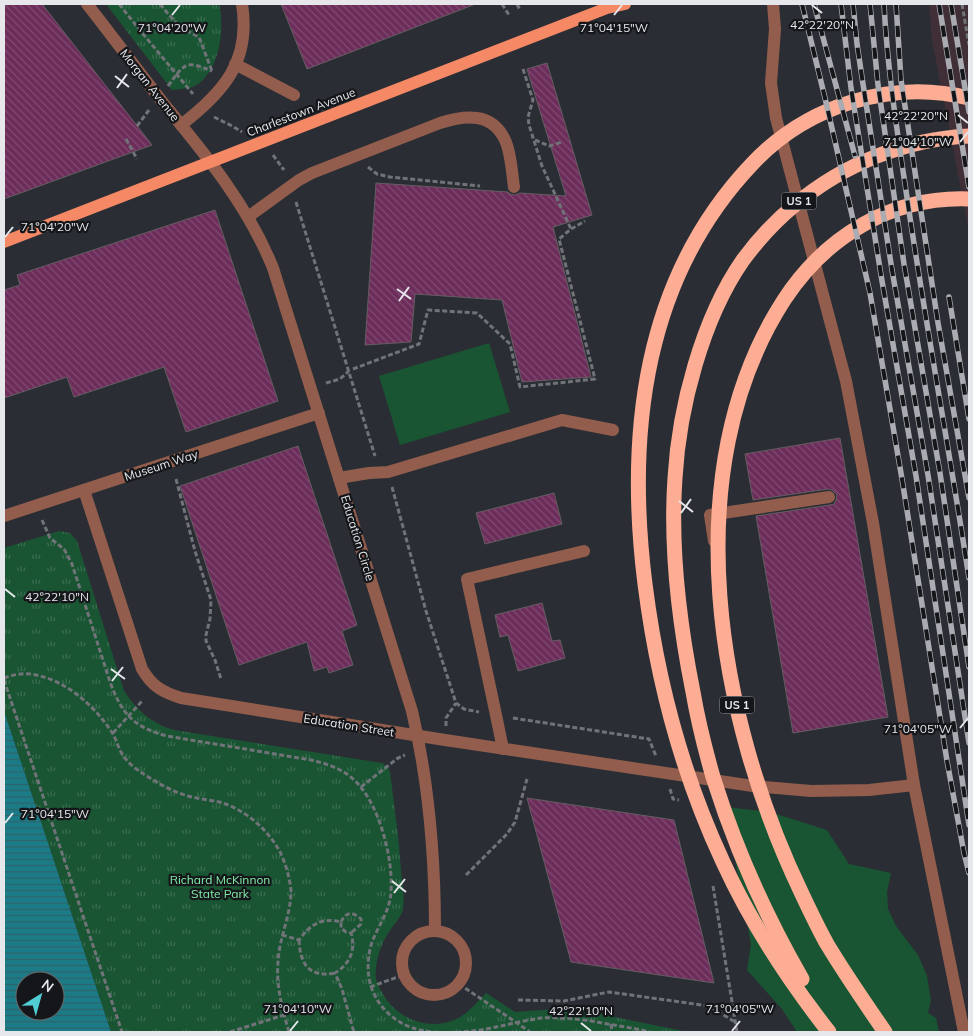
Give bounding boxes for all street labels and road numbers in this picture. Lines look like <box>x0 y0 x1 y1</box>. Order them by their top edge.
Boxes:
street label: Morgan Avenue <box>117 46 183 124</box>
street label: Charlestown Avenue <box>244 84 358 140</box>
road number: US 1 <box>782 192 816 210</box>
street label: Museum Way <box>122 446 200 484</box>
street label: Education Circle <box>338 493 378 583</box>
road number: US 1 <box>720 696 754 714</box>
street label: Education Street <box>303 710 395 740</box>

